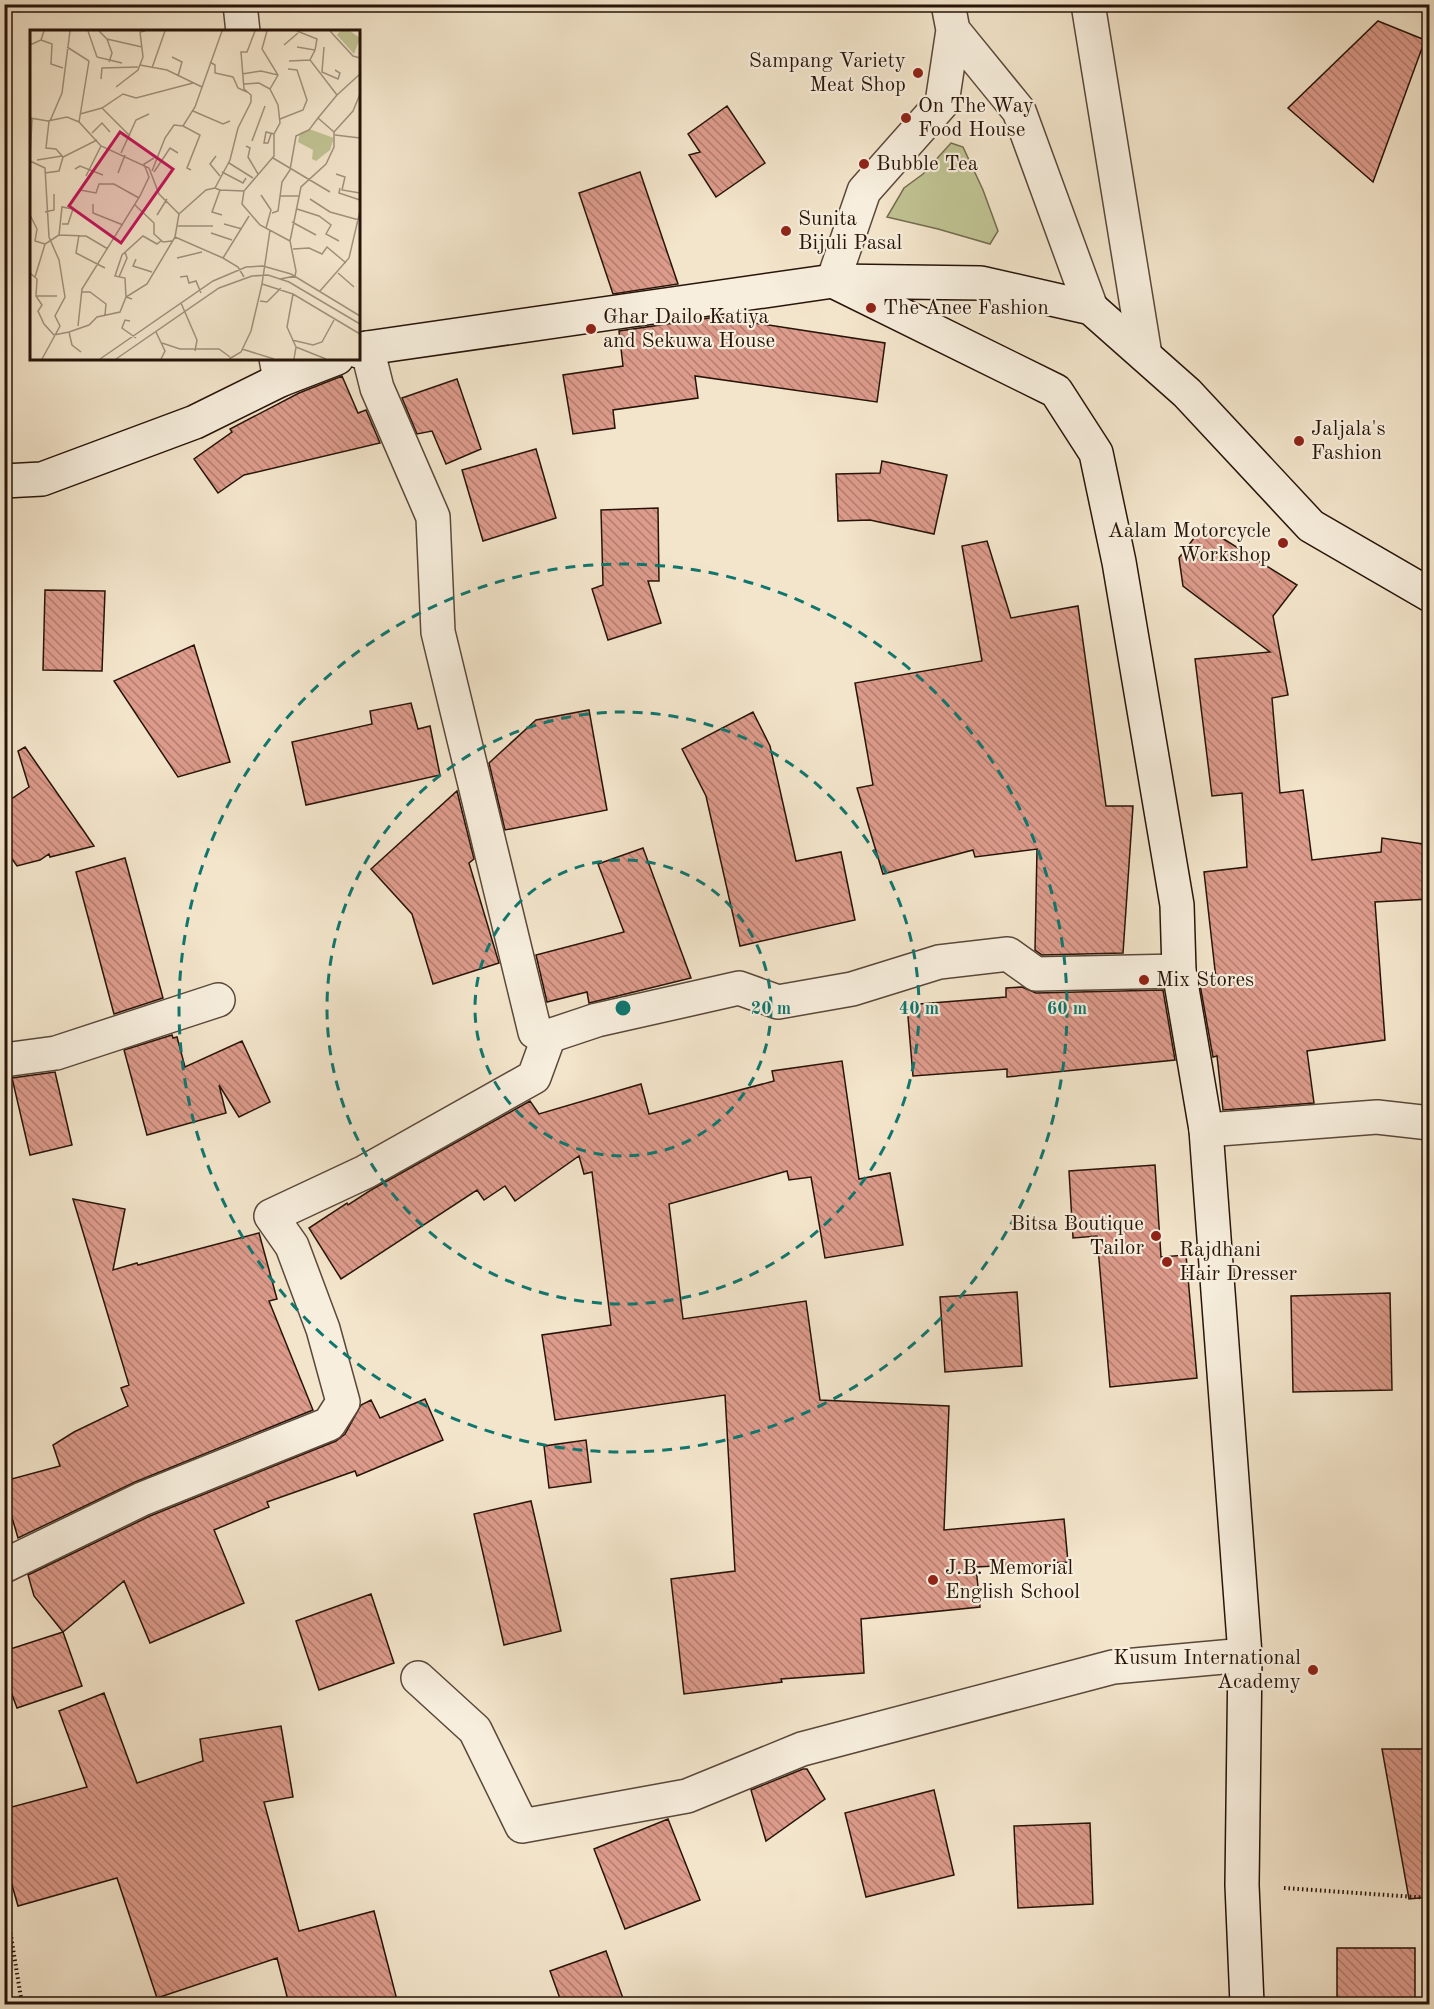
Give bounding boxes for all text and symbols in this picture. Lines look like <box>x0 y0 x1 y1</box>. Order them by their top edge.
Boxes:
inset map <box>30 30 360 360</box>
place label: Sampang Variety Meat Shop <box>749 51 906 96</box>
marker: Sampang Variety Meat Shop <box>911 66 925 80</box>
place label: On The Way Food House <box>918 96 1034 141</box>
marker: On The Way Food House <box>899 111 913 125</box>
place label: Bubble Tea <box>876 154 978 175</box>
marker: Bubble Tea <box>857 157 871 171</box>
place label: Sunita Bijuli Pasal <box>798 209 903 254</box>
marker: Sunita Bijuli Pasal <box>779 224 793 238</box>
place label: The Anee Fashion <box>883 298 1049 319</box>
marker: The Anee Fashion <box>864 301 878 315</box>
place label: Ghar Dailo Katiya and Sekuwa House <box>603 307 775 352</box>
marker: Ghar Dailo Katiya and Sekuwa House <box>584 322 598 336</box>
place label: Jaljala's Fashion <box>1311 419 1386 464</box>
marker: Jaljala's Fashion <box>1292 434 1306 448</box>
place label: Aalam Motorcycle Workshop <box>1108 521 1271 566</box>
marker: Aalam Motorcycle Workshop <box>1276 536 1290 550</box>
place label: Mix Stores <box>1156 970 1254 991</box>
marker: Mix Stores <box>1137 973 1151 987</box>
centre of rings <box>613 998 633 1018</box>
text: 20 m <box>751 1000 791 1018</box>
text: 40 m <box>899 1000 939 1018</box>
text: 60 m <box>1047 1000 1087 1018</box>
place label: Bitsa Boutique Tailor <box>1011 1214 1144 1259</box>
marker: Bitsa Boutique Tailor <box>1149 1229 1163 1243</box>
place label: Rajdhani Hair Dresser <box>1179 1240 1298 1285</box>
marker: Rajdhani Hair Dresser <box>1160 1255 1174 1269</box>
place label: J.B. Memorial English School <box>945 1558 1080 1603</box>
marker: J.B. Memorial English School <box>926 1573 940 1587</box>
place label: Kusum International Academy <box>1113 1648 1301 1693</box>
marker: Kusum International Academy <box>1306 1663 1320 1677</box>

